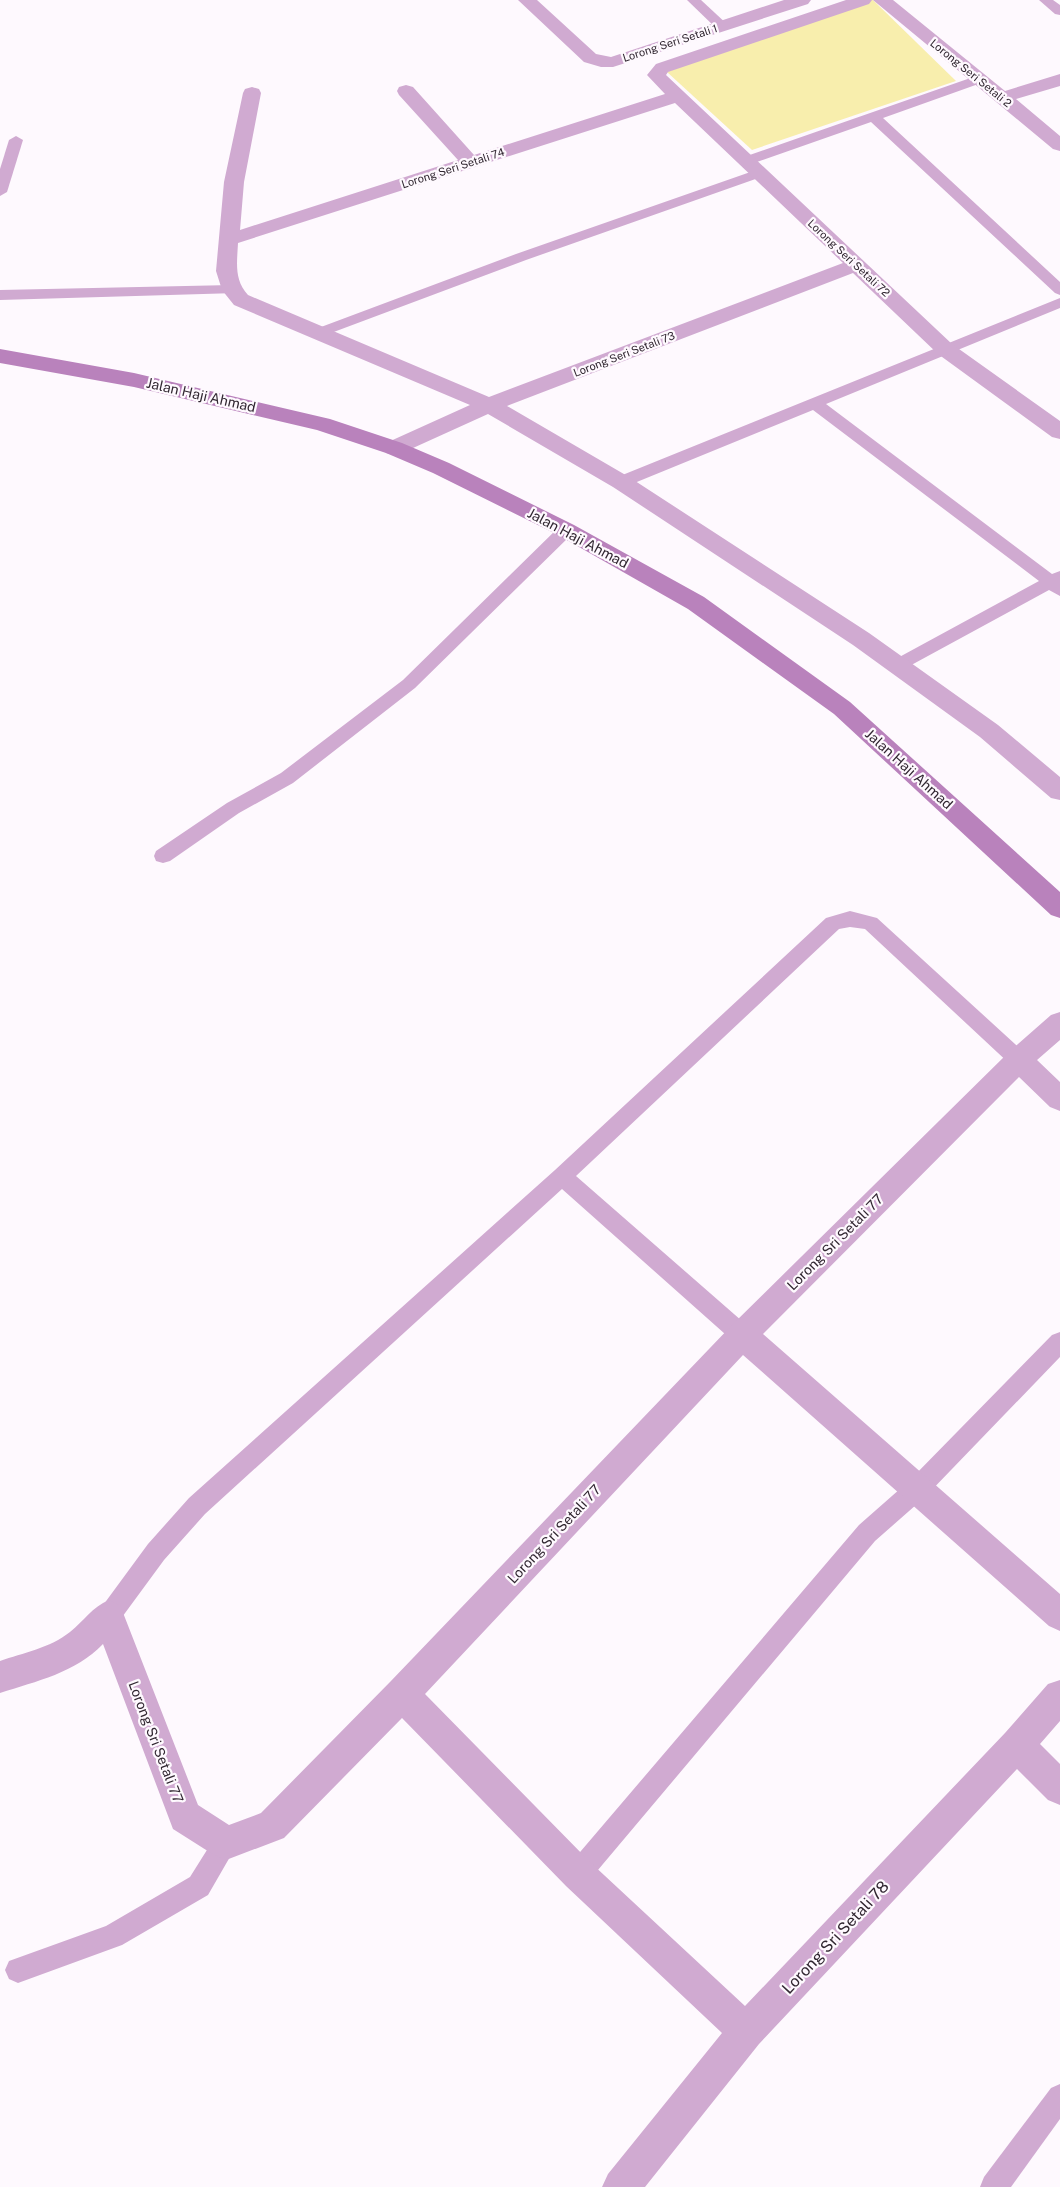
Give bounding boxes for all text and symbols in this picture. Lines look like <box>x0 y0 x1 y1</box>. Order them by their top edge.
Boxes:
street label: Lorong Seri Setali 1 <box>621 22 719 64</box>
street label: Lorong Seri Setali 2 <box>928 37 1014 110</box>
street label: Lorong Seri Setali 74 <box>400 146 506 190</box>
street label: Lorong Seri Setali 72 <box>806 217 893 299</box>
street label: Lorong Seri Setali 73 <box>572 329 676 379</box>
street label: Jalan Haji Ahmad <box>145 375 257 415</box>
street label: Jalan Haji Ahmad <box>525 505 631 571</box>
street label: Jalan Haji Ahmad <box>862 726 956 812</box>
street label: Lorong Sri Setali 77 <box>784 1191 886 1293</box>
street label: Lorong Sri Setali 77 <box>504 1481 604 1587</box>
street label: Lorong Sri Setali 77 <box>125 1679 187 1805</box>
street label: Lorong Sri Setali 78 <box>778 1877 893 1998</box>

